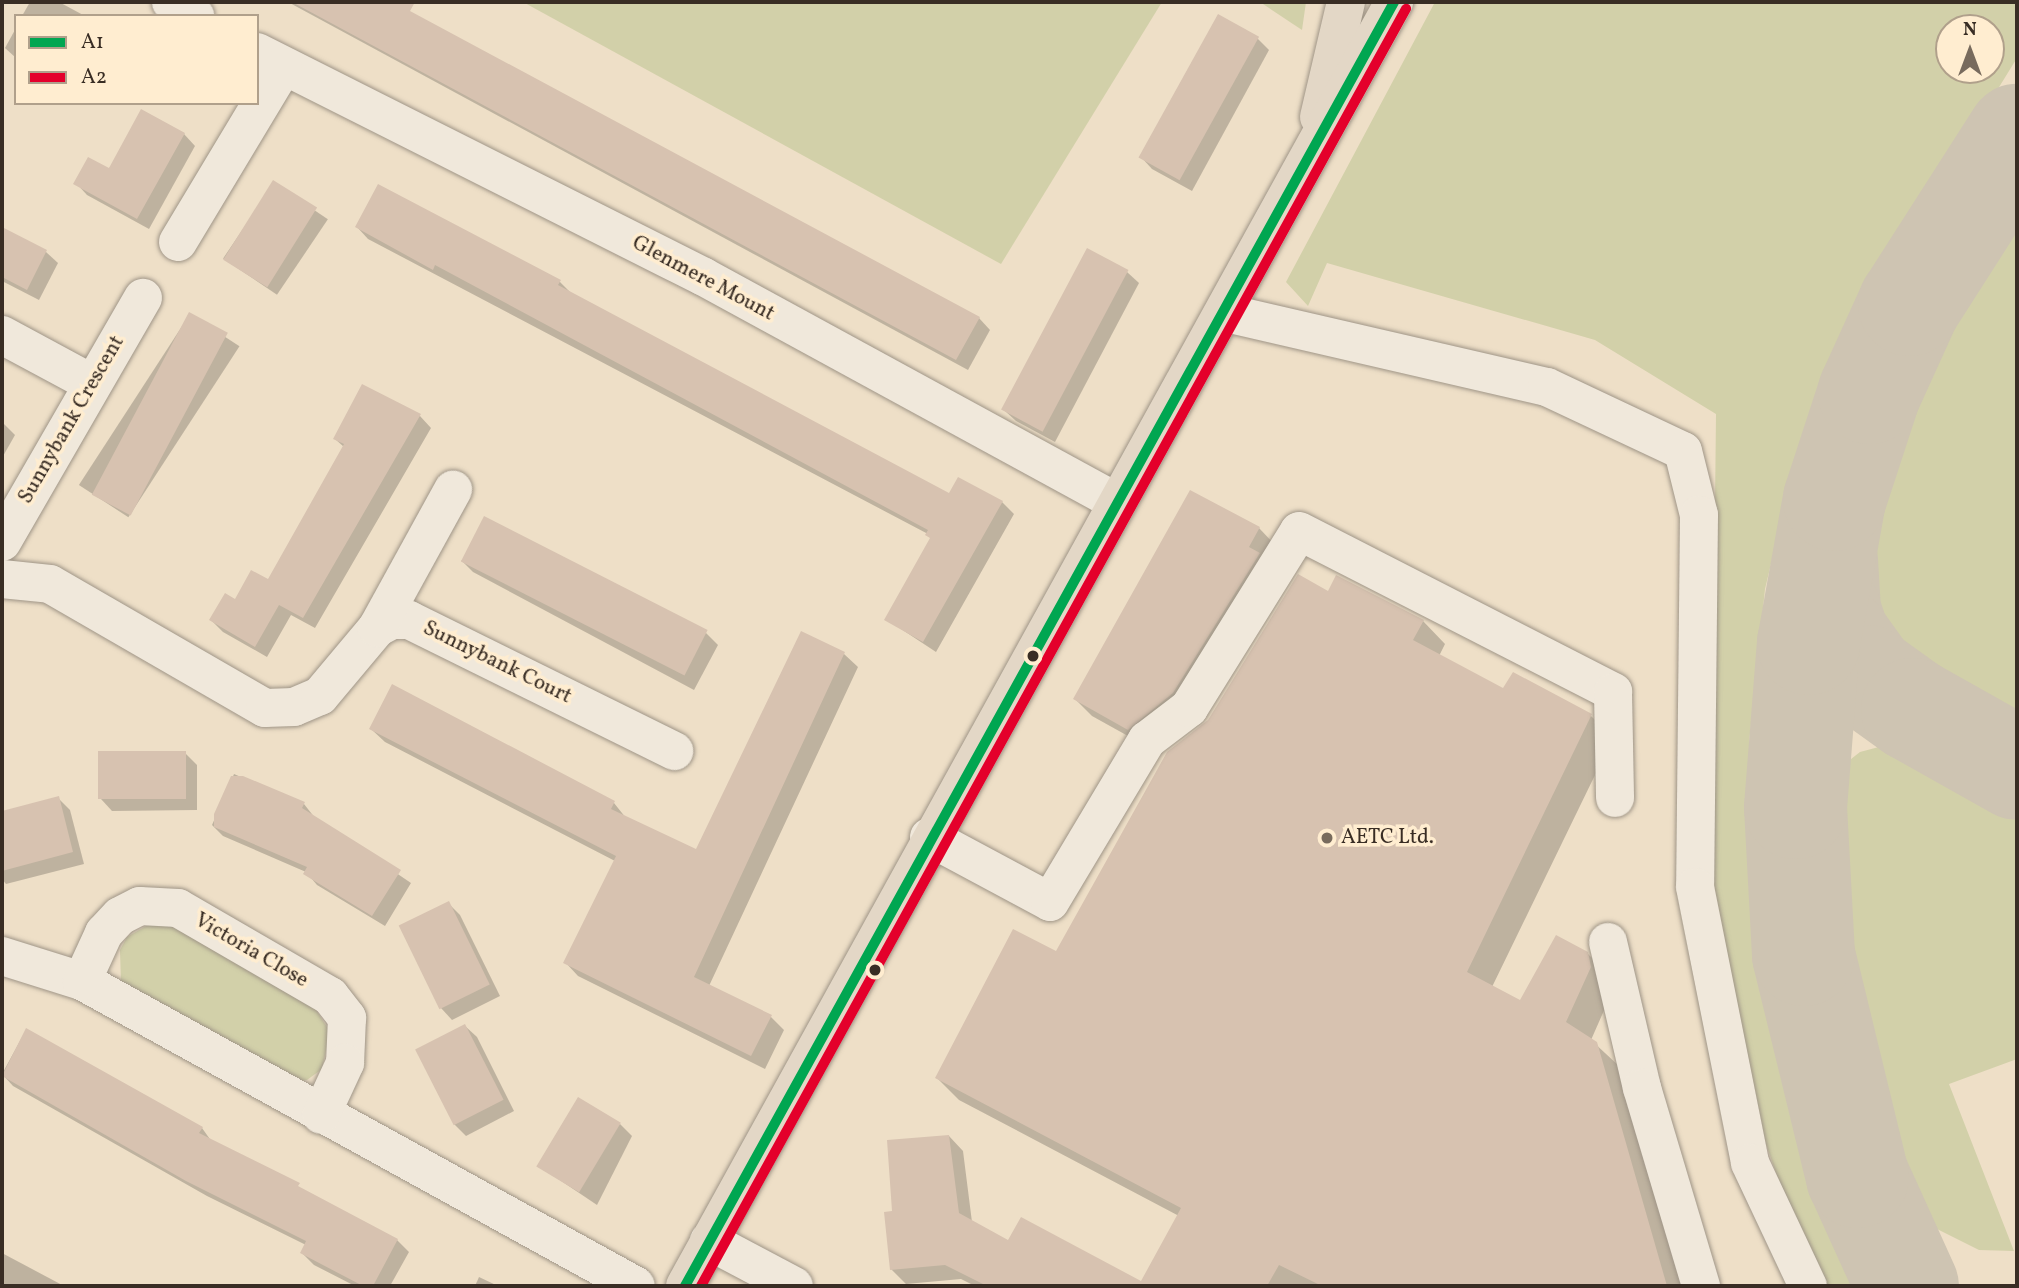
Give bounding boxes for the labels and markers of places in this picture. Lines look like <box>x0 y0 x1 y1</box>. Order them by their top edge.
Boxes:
unlabelled marker <box>1026 649 1040 663</box>
place label: AETC Ltd. <box>1341 825 1434 851</box>
marker: AETC Ltd. <box>1319 830 1335 846</box>
unlabelled marker <box>868 963 882 977</box>

